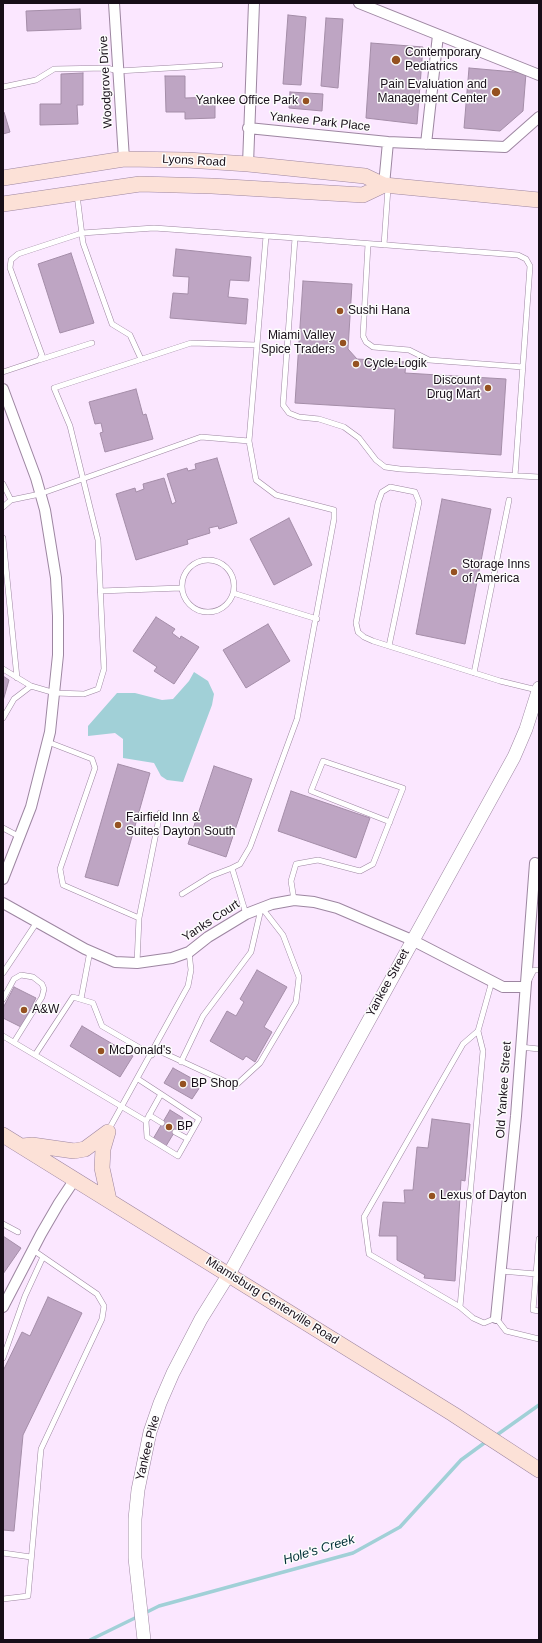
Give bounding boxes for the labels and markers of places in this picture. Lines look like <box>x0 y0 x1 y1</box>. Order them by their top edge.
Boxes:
place label: Contemporary Pediatrics <box>405 46 481 74</box>
marker: Contemporary Pediatrics <box>390 54 402 66</box>
place label: Pain Evaluation and Management Center <box>378 78 487 106</box>
marker: Pain Evaluation and Management Center <box>490 86 502 98</box>
place label: Yankee Office Park <box>196 94 298 108</box>
marker: Yankee Office Park <box>301 96 311 106</box>
place label: Sushi Hana <box>348 304 410 318</box>
marker: Sushi Hana <box>335 306 345 316</box>
place label: Miami Valley Spice Traders <box>261 329 335 357</box>
marker: Miami Valley Spice Traders <box>338 338 348 348</box>
place label: Cycle-Logik <box>364 357 427 371</box>
marker: Cycle-Logik <box>351 359 361 369</box>
place label: Discount Drug Mart <box>427 374 480 402</box>
marker: Discount Drug Mart <box>483 383 493 393</box>
place label: Storage Inns of America <box>462 558 530 586</box>
marker: Storage Inns of America <box>449 567 459 577</box>
place label: Fairfield Inn & Suites Dayton South <box>126 811 235 839</box>
marker: Fairfield Inn & Suites Dayton South <box>113 820 123 830</box>
place label: A&W <box>32 1003 59 1017</box>
marker: A&W <box>19 1005 29 1015</box>
place label: McDonald's <box>109 1044 171 1058</box>
marker: McDonald's <box>96 1046 106 1056</box>
place label: BP Shop <box>191 1077 238 1091</box>
marker: BP Shop <box>178 1079 188 1089</box>
place label: BP <box>177 1120 193 1134</box>
marker: BP <box>164 1122 174 1132</box>
place label: Lexus of Dayton <box>440 1189 527 1203</box>
marker: Lexus of Dayton <box>427 1191 437 1201</box>

